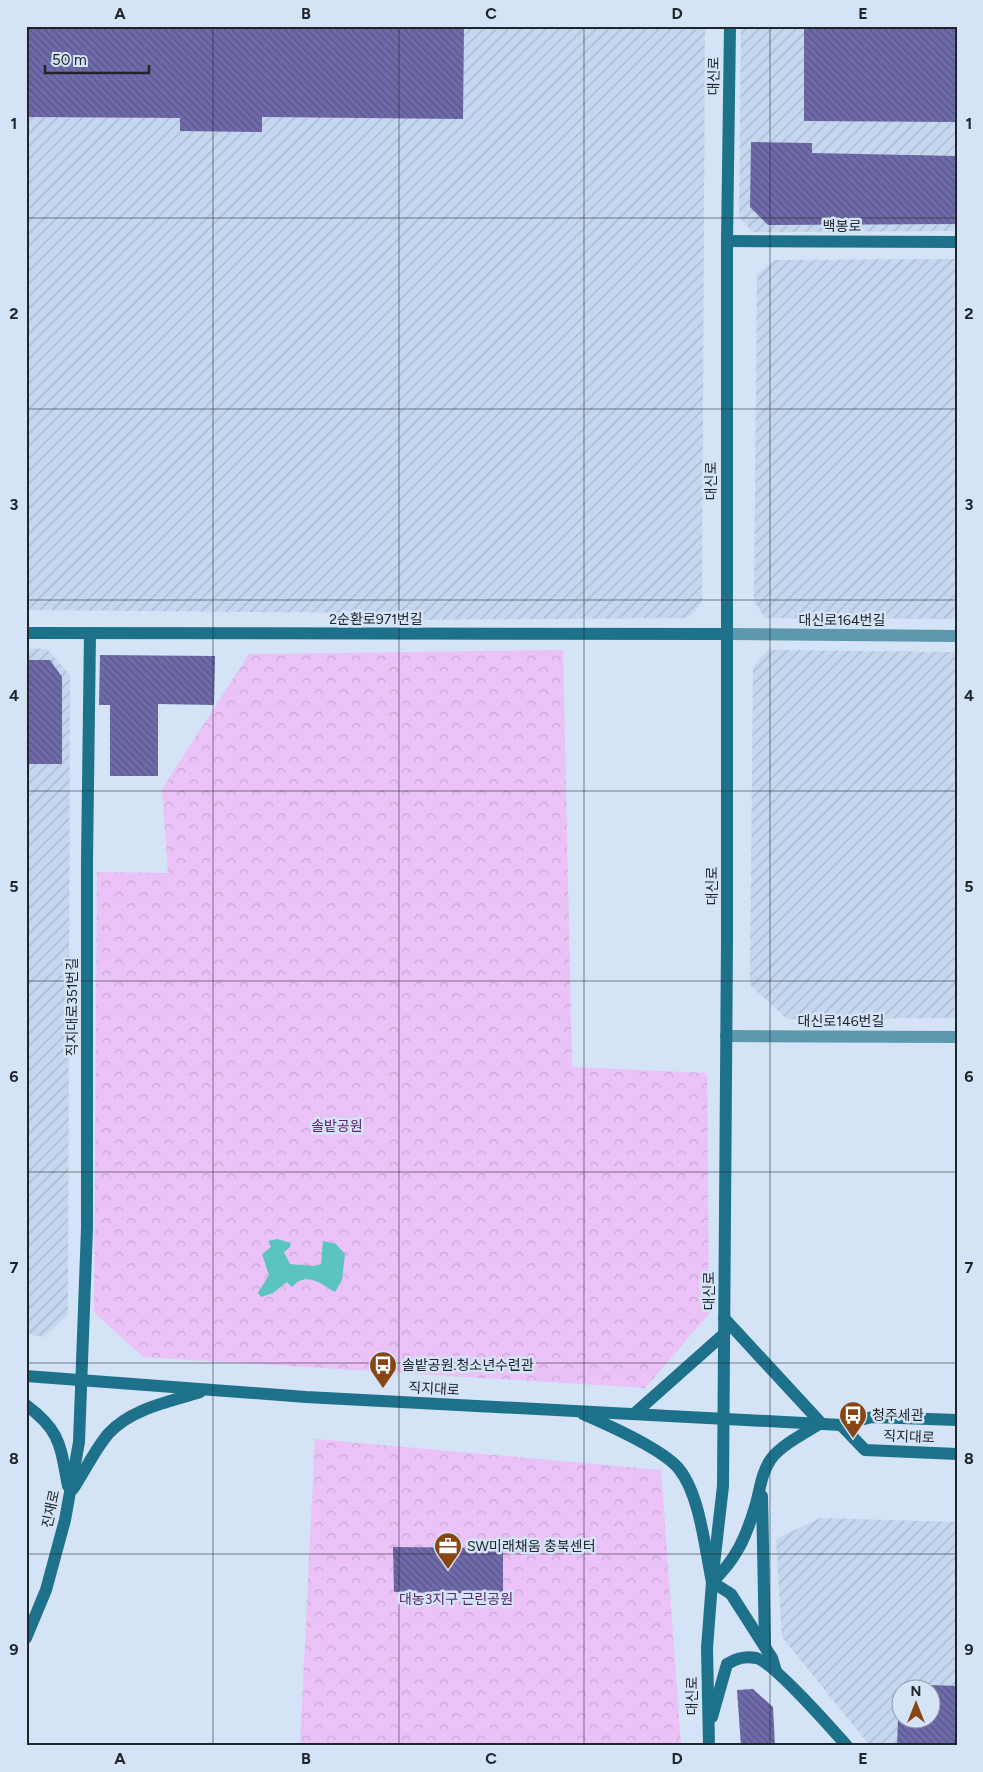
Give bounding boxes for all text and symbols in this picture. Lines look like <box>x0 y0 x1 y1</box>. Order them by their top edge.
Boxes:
text: A <box>114 4 126 23</box>
text: B <box>301 4 311 23</box>
text: C <box>485 4 497 23</box>
text: D <box>671 4 683 23</box>
text: E <box>858 4 868 23</box>
scale bar <box>45 42 149 74</box>
text: 50 m <box>52 51 87 69</box>
street label: 대신로 <box>705 56 723 95</box>
text: 1 <box>11 114 17 133</box>
text: 1 <box>966 114 972 133</box>
street label: 백봉로 <box>823 218 861 235</box>
text: 2 <box>9 304 19 323</box>
text: 2 <box>964 304 974 323</box>
street label: 대신로 <box>703 462 720 500</box>
text: 3 <box>10 495 19 514</box>
text: 3 <box>965 495 974 514</box>
street label: 2순환로971번길 <box>329 611 423 628</box>
street label: 대신로164번길 <box>799 612 885 629</box>
text: 4 <box>9 686 19 705</box>
text: 4 <box>964 686 974 705</box>
street label: 대신로 <box>704 867 721 905</box>
text: 5 <box>9 877 19 896</box>
text: 5 <box>964 877 974 896</box>
street label: 직지대로351번길 <box>64 958 81 1056</box>
street label: 대신로146번길 <box>798 1013 884 1030</box>
text: 6 <box>9 1067 19 1086</box>
text: 6 <box>964 1067 974 1086</box>
park label: 솔밭공원 <box>311 1118 363 1135</box>
text: 7 <box>10 1258 19 1277</box>
text: 7 <box>965 1258 974 1277</box>
street label: 대신로 <box>701 1272 718 1310</box>
bus stop icon: 솔밭공원.청소년수련관 <box>368 1350 398 1389</box>
place label: 솔밭공원.청소년수련관 <box>402 1357 534 1374</box>
street label: 직지대로 <box>408 1379 460 1399</box>
bus stop icon: 청주세관 <box>838 1400 868 1439</box>
place label: 청주세관 <box>872 1407 924 1424</box>
street label: 직지대로 <box>883 1428 935 1446</box>
text: 8 <box>9 1449 19 1468</box>
text: 8 <box>964 1449 974 1468</box>
street label: 진재로 <box>39 1488 63 1530</box>
office icon: SW미래채움 충북센터 <box>433 1531 463 1570</box>
place label: SW미래채움 충북센터 <box>467 1538 596 1555</box>
park label: 대농3지구 근린공원 <box>399 1591 513 1608</box>
text: 9 <box>9 1640 19 1659</box>
text: 9 <box>964 1640 974 1659</box>
street label: 대신로 <box>684 1677 701 1715</box>
north arrow <box>890 1680 940 1730</box>
text: N <box>911 1683 921 1700</box>
text: A <box>114 1749 126 1768</box>
text: B <box>301 1749 311 1768</box>
text: C <box>485 1749 497 1768</box>
text: D <box>671 1749 683 1768</box>
text: E <box>858 1749 868 1768</box>

